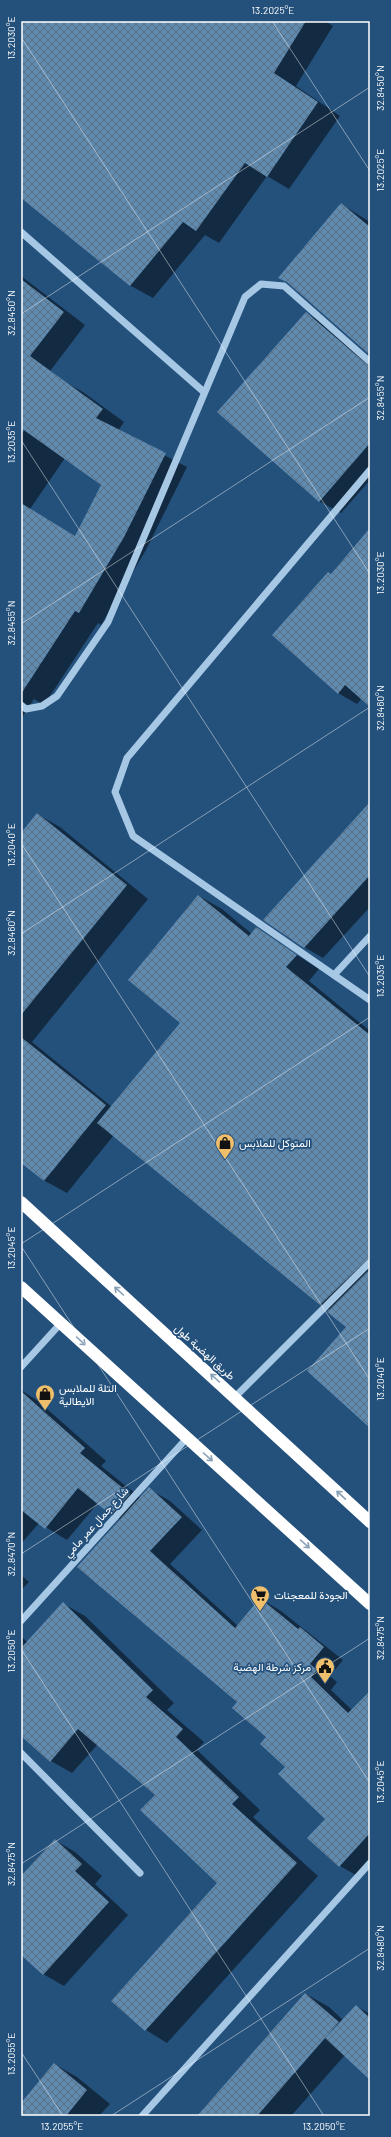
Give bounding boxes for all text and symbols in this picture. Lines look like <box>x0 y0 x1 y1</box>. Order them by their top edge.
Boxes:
text: 13.2025°E <box>252 4 294 16</box>
text: 13.2030°E <box>5 16 17 60</box>
text: 32.8450°N <box>374 65 386 111</box>
text: 13.2025°E <box>374 149 386 191</box>
text: 32.8450°N <box>5 290 17 336</box>
text: 32.8455°N <box>374 376 386 420</box>
text: 13.2035°E <box>5 421 17 463</box>
text: 13.2030°E <box>374 551 386 595</box>
text: 32.8455°N <box>5 601 17 645</box>
text: 32.8460°N <box>374 685 386 731</box>
text: 13.2040°E <box>5 823 17 867</box>
text: 32.8460°N <box>5 910 17 956</box>
text: 13.2035°E <box>374 955 386 997</box>
shop icon: المتوكل للملابس <box>214 1132 236 1160</box>
place label: المتوكل للملابس <box>239 1136 311 1150</box>
text: 13.2045°E <box>5 1227 17 1269</box>
one-way arrow <box>114 1286 124 1296</box>
street label: طريق الهضبة طول <box>172 1321 238 1383</box>
one-way arrow <box>76 1337 86 1346</box>
text: 13.2040°E <box>374 1357 386 1401</box>
one-way arrow <box>210 1374 220 1383</box>
place label: التلة للملابس الايطالية <box>59 1381 117 1408</box>
shop icon: التلة للملابس الايطالية <box>34 1383 56 1411</box>
one-way arrow <box>203 1452 213 1461</box>
street label: شارع جمال عمر مامي <box>60 1483 134 1562</box>
one-way arrow <box>336 1490 346 1500</box>
text: 32.8470°N <box>5 1532 17 1576</box>
one-way arrow <box>299 1540 310 1549</box>
supermarket icon: الجودة للمعجنات <box>249 1584 271 1612</box>
place label: الجودة للمعجنات <box>274 1588 348 1602</box>
text: 32.8475°N <box>374 1616 386 1660</box>
text: 13.2050°E <box>5 1629 17 1673</box>
public building icon: مركز شرطة الهضبة <box>314 1656 336 1684</box>
place label: مركز شرطة الهضبة <box>233 1660 311 1674</box>
text: 13.2045°E <box>374 1761 386 1803</box>
text: 32.8475°N <box>5 1842 17 1886</box>
text: 32.8480°N <box>374 1925 386 1971</box>
text: 13.2055°E <box>5 2033 17 2075</box>
text: 13.2055°E <box>41 2120 83 2132</box>
text: 13.2050°E <box>302 2120 346 2132</box>

